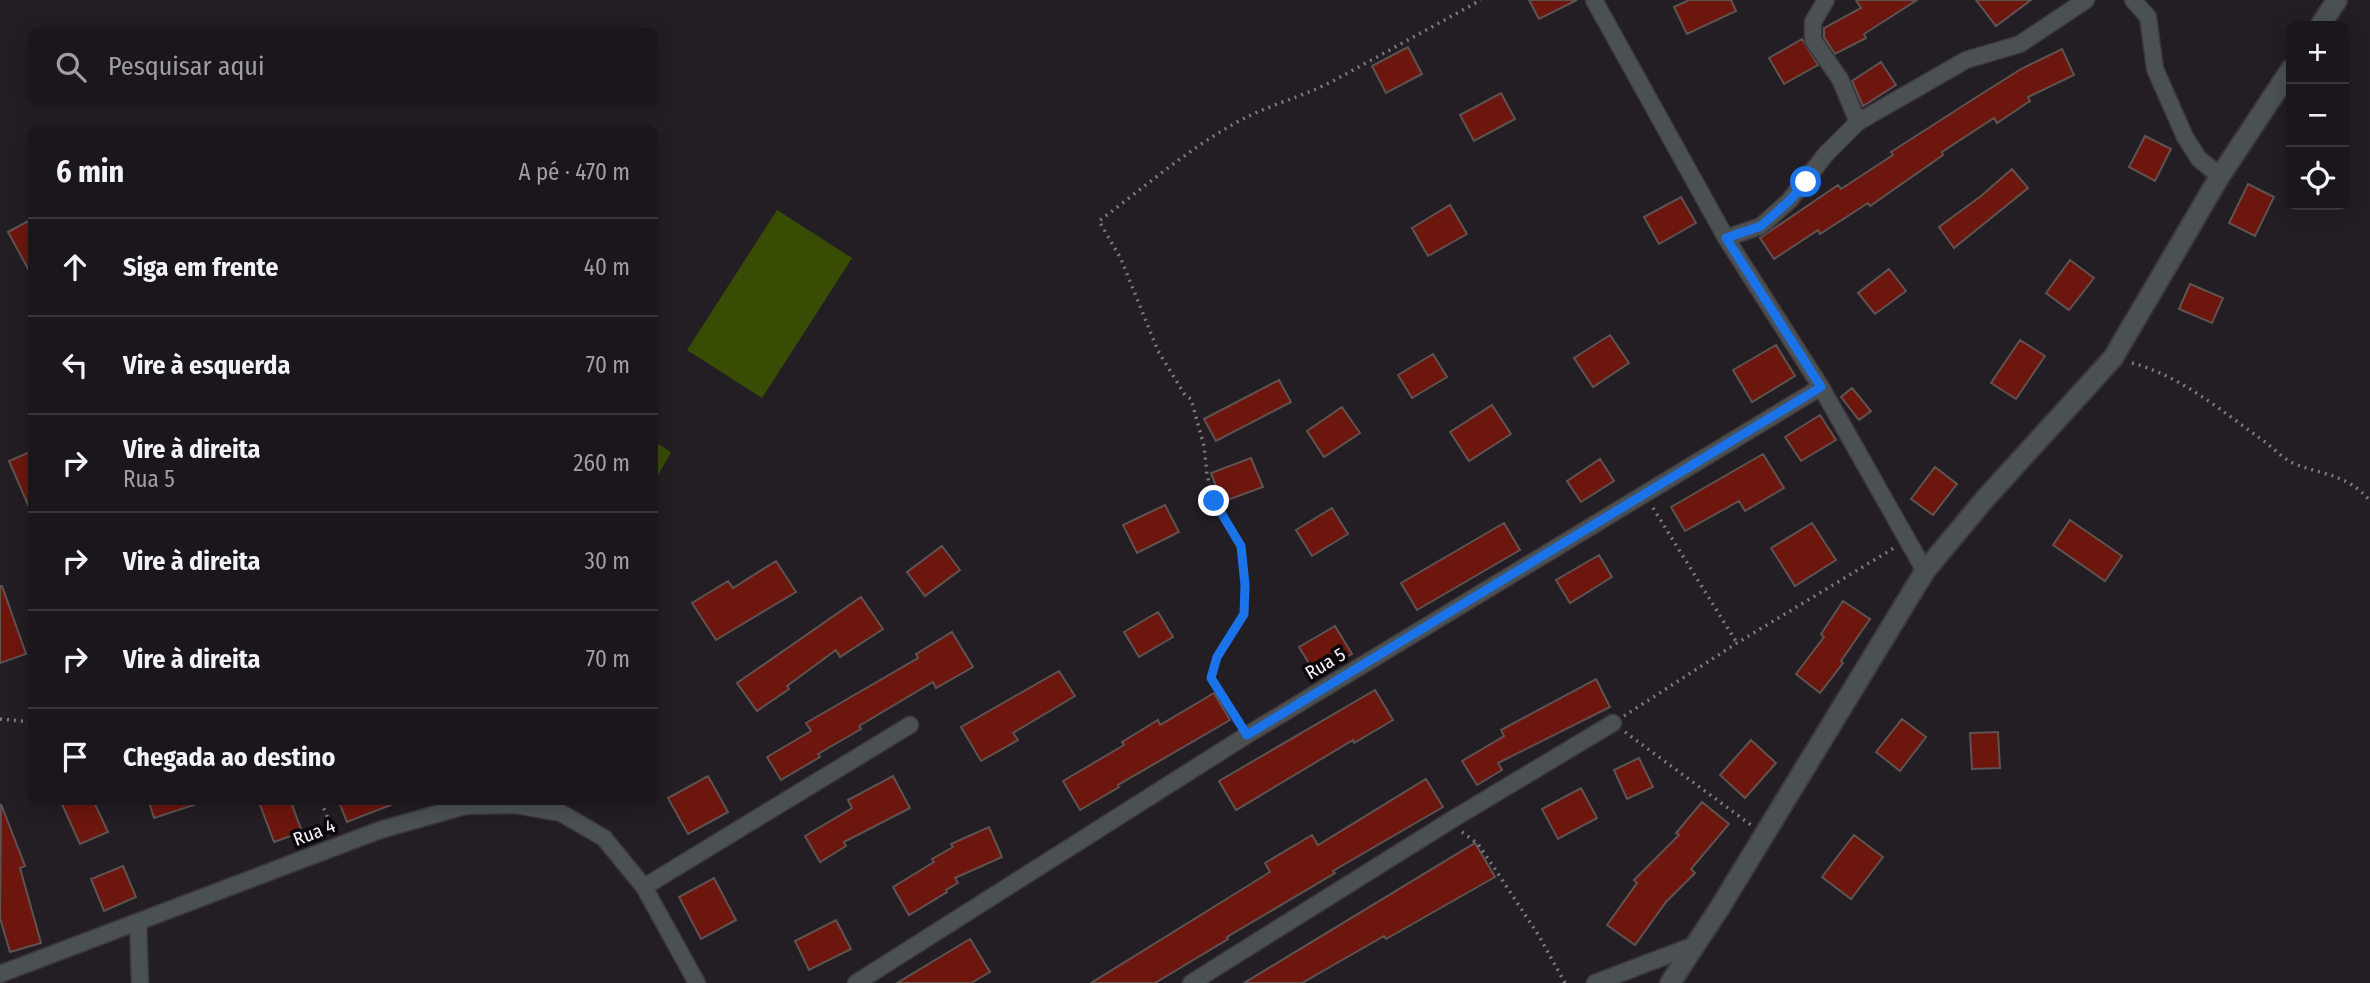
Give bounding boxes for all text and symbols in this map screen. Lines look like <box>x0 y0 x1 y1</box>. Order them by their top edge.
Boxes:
map controls <box>2286 21 2349 210</box>
button: + <box>2286 21 2349 84</box>
search box <box>28 28 658 105</box>
icon: search <box>52 48 90 86</box>
text: Pesquisar aqui <box>108 51 265 82</box>
button: − <box>2286 84 2349 147</box>
button: locate <box>2286 147 2349 210</box>
text: 6 min <box>56 154 124 190</box>
text: A pé · 470 m <box>518 158 630 186</box>
route start <box>1790 166 1821 197</box>
icon: ahead <box>56 248 94 286</box>
text: Siga em frente <box>123 252 278 283</box>
text: 40 m <box>584 253 630 281</box>
icon: left <box>56 346 94 384</box>
text: Vire à esquerda <box>123 350 290 381</box>
text: 70 m <box>586 351 630 379</box>
text: Vire à direita <box>123 434 261 465</box>
icon: right <box>56 444 94 482</box>
text: 260 m <box>573 449 630 477</box>
text: Rua 5 <box>123 465 175 493</box>
route end <box>1198 485 1229 516</box>
icon: right <box>56 542 94 580</box>
text: Vire à direita <box>123 546 261 577</box>
text: 30 m <box>585 547 630 575</box>
icon: right <box>56 640 94 678</box>
street label: Rua 5 <box>1301 643 1350 684</box>
text: Vire à direita <box>123 644 261 675</box>
text: 70 m <box>586 645 630 673</box>
icon: arrive <box>56 738 94 776</box>
text: Chegada ao destino <box>123 742 335 773</box>
street label: Rua 4 <box>290 814 338 851</box>

